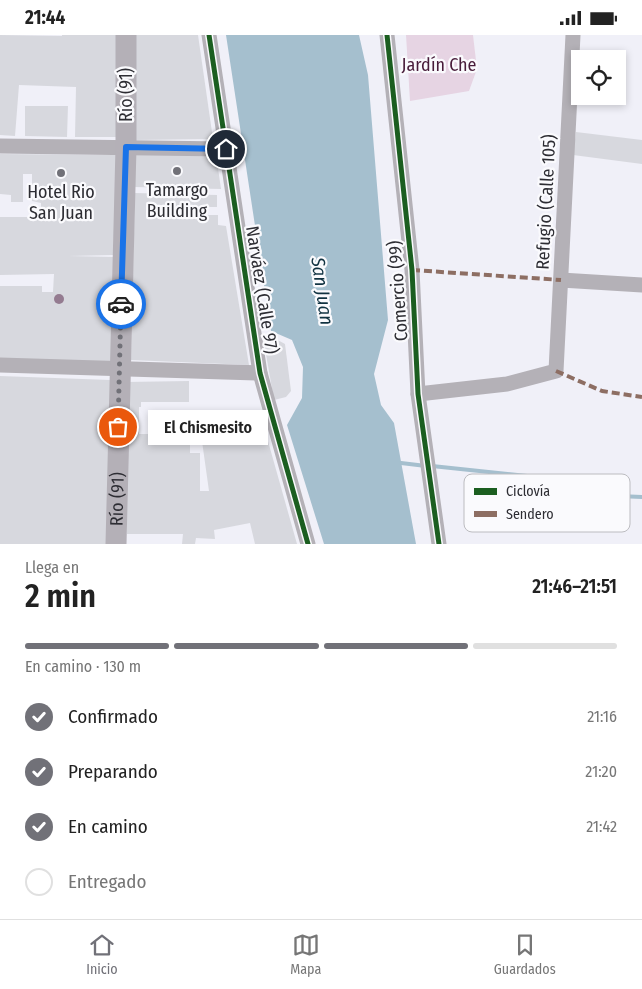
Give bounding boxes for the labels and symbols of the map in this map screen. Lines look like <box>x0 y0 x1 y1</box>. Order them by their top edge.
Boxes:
park label: Jardín Che <box>402 54 477 76</box>
street label: Río (91) <box>115 68 137 122</box>
pin <box>205 128 247 170</box>
street label: Refugio (Calle 105) <box>531 134 561 270</box>
marker: Tamargo Building <box>171 165 183 177</box>
marker: Hotel Rio San Juan <box>55 167 67 179</box>
place label: Tamargo Building <box>146 179 208 222</box>
place label: Hotel Rio San Juan <box>27 181 95 224</box>
street label: Narváez (Calle 97) <box>241 224 283 356</box>
street label: Comercio (99) <box>384 240 412 342</box>
water label: San Juan <box>306 255 339 326</box>
courier <box>96 279 146 329</box>
pin <box>97 406 139 448</box>
callout: El Chismesito <box>148 409 268 445</box>
street label: Río (91) <box>105 472 129 526</box>
legend <box>464 474 630 532</box>
text: Ciclovía <box>506 483 550 500</box>
text: Sendero <box>506 506 554 523</box>

